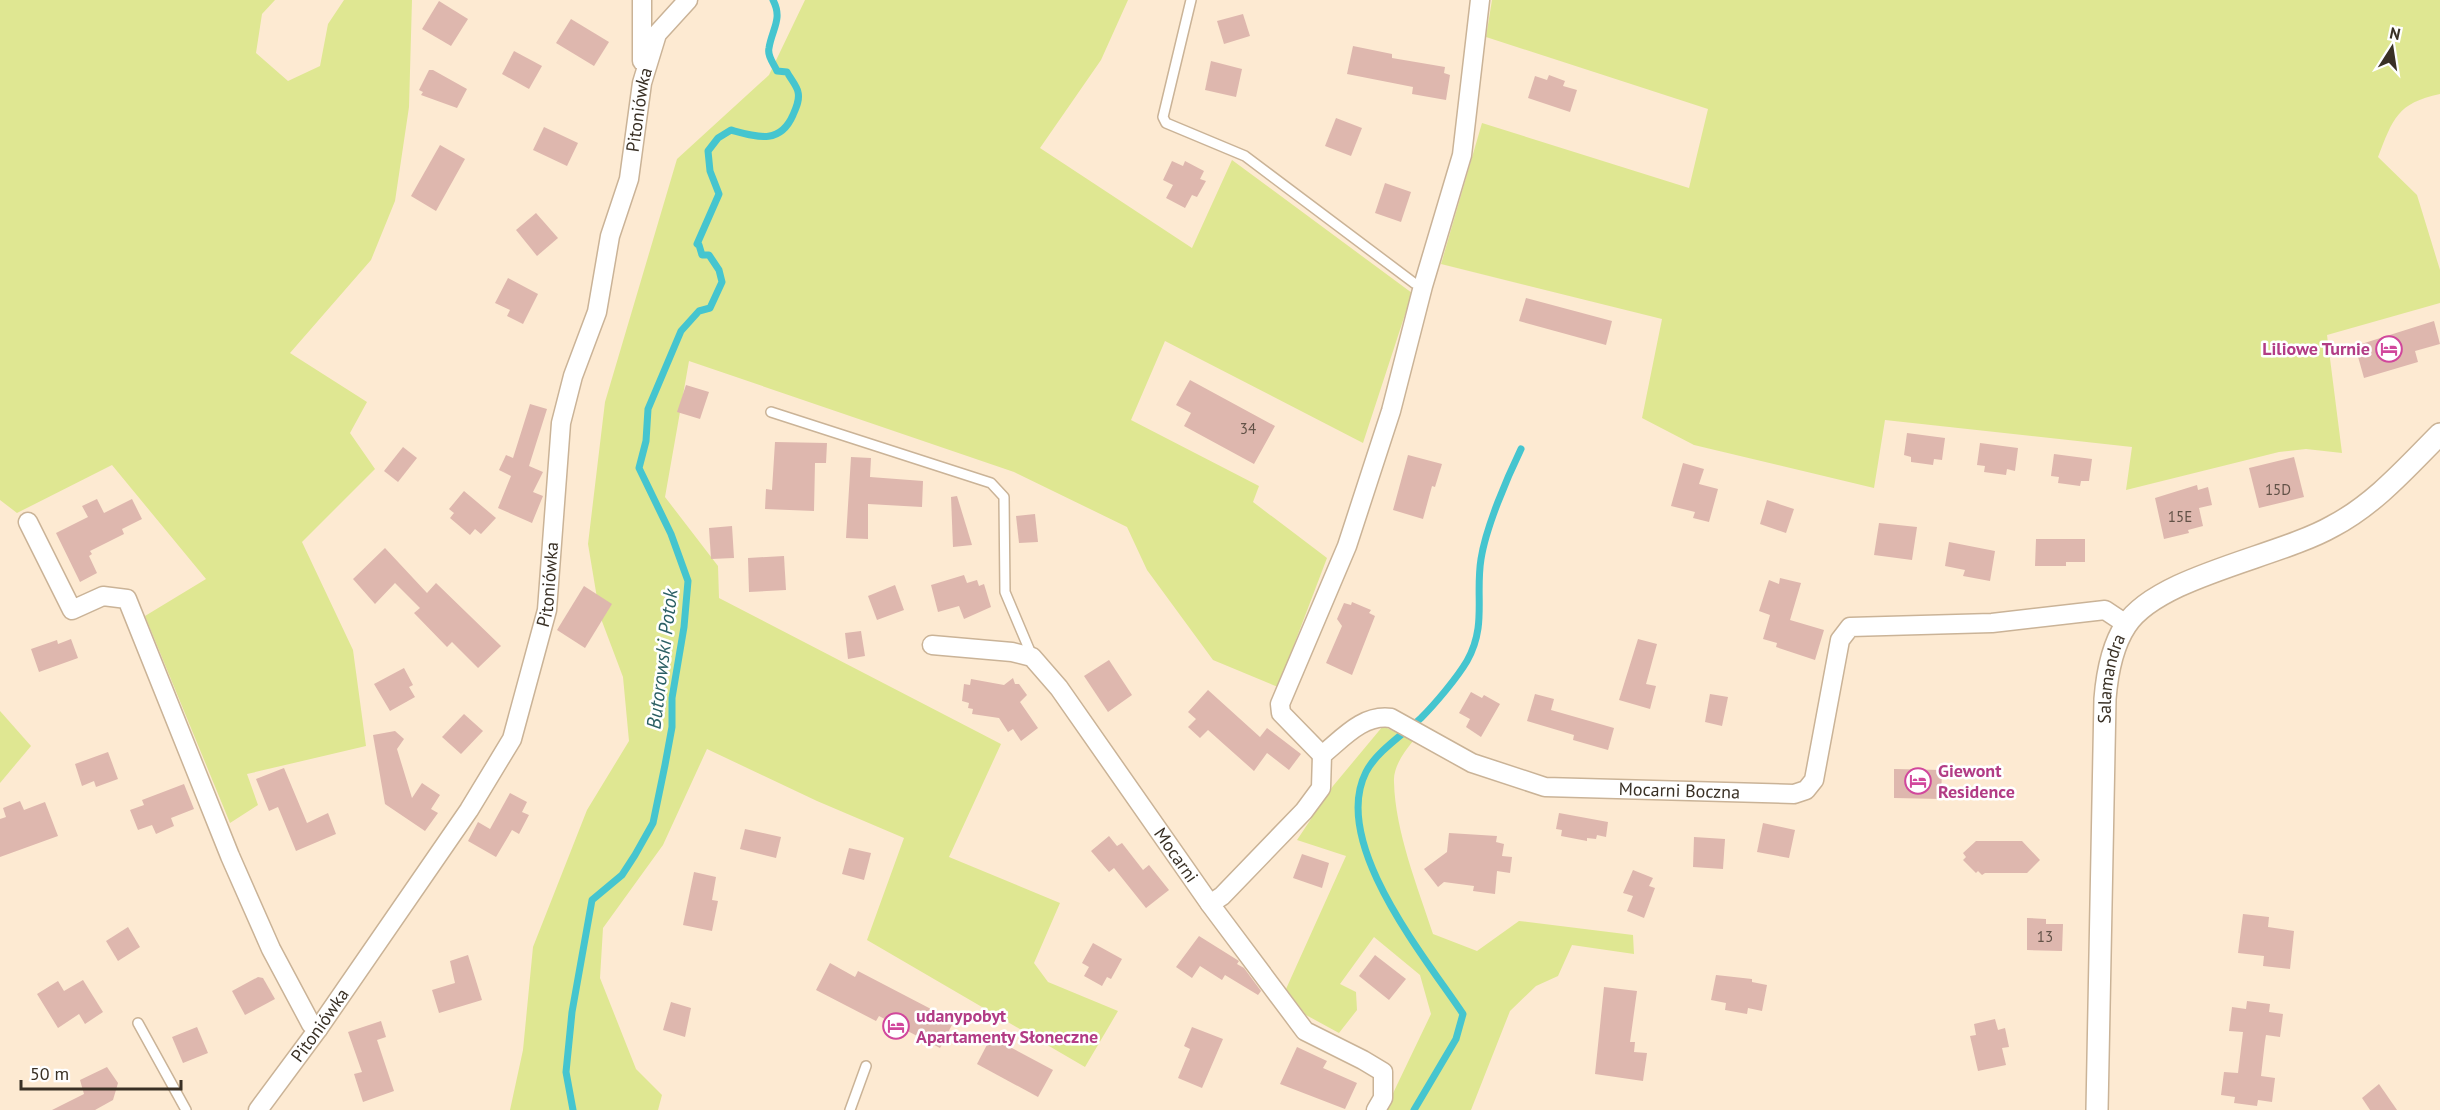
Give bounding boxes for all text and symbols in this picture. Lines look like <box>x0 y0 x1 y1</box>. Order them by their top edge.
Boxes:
north arrow <box>2362 18 2422 78</box>
text: N <box>2388 22 2402 44</box>
street label: Pitoniówka <box>621 64 657 153</box>
hotel icon: Liliowe Turnie <box>2374 334 2404 364</box>
place label: Liliowe Turnie <box>2262 337 2370 360</box>
house number: 34 <box>1240 419 1256 438</box>
house number: 15D <box>2265 480 2291 499</box>
house number: 15E <box>2168 507 2192 526</box>
street label: Pitoniówka <box>531 541 563 629</box>
water label: Butorowski Potok <box>641 586 684 731</box>
street label: Salamandra <box>2093 630 2130 724</box>
place label: Giewont Residence <box>1938 759 2015 803</box>
hotel icon: Giewont Residence <box>1903 766 1933 796</box>
street label: Mocarni Boczna <box>1618 777 1740 803</box>
street label: Mocarni <box>1149 823 1203 887</box>
house number: 13 <box>2037 927 2053 946</box>
street label: Pitoniówka <box>285 984 354 1066</box>
place label: udanypobyt Apartamenty Słoneczne <box>916 1004 1098 1048</box>
hotel icon: udanypobyt Apartamenty Słoneczne <box>881 1011 911 1041</box>
scale bar <box>21 1053 182 1091</box>
text: 50 m <box>30 1062 69 1085</box>

